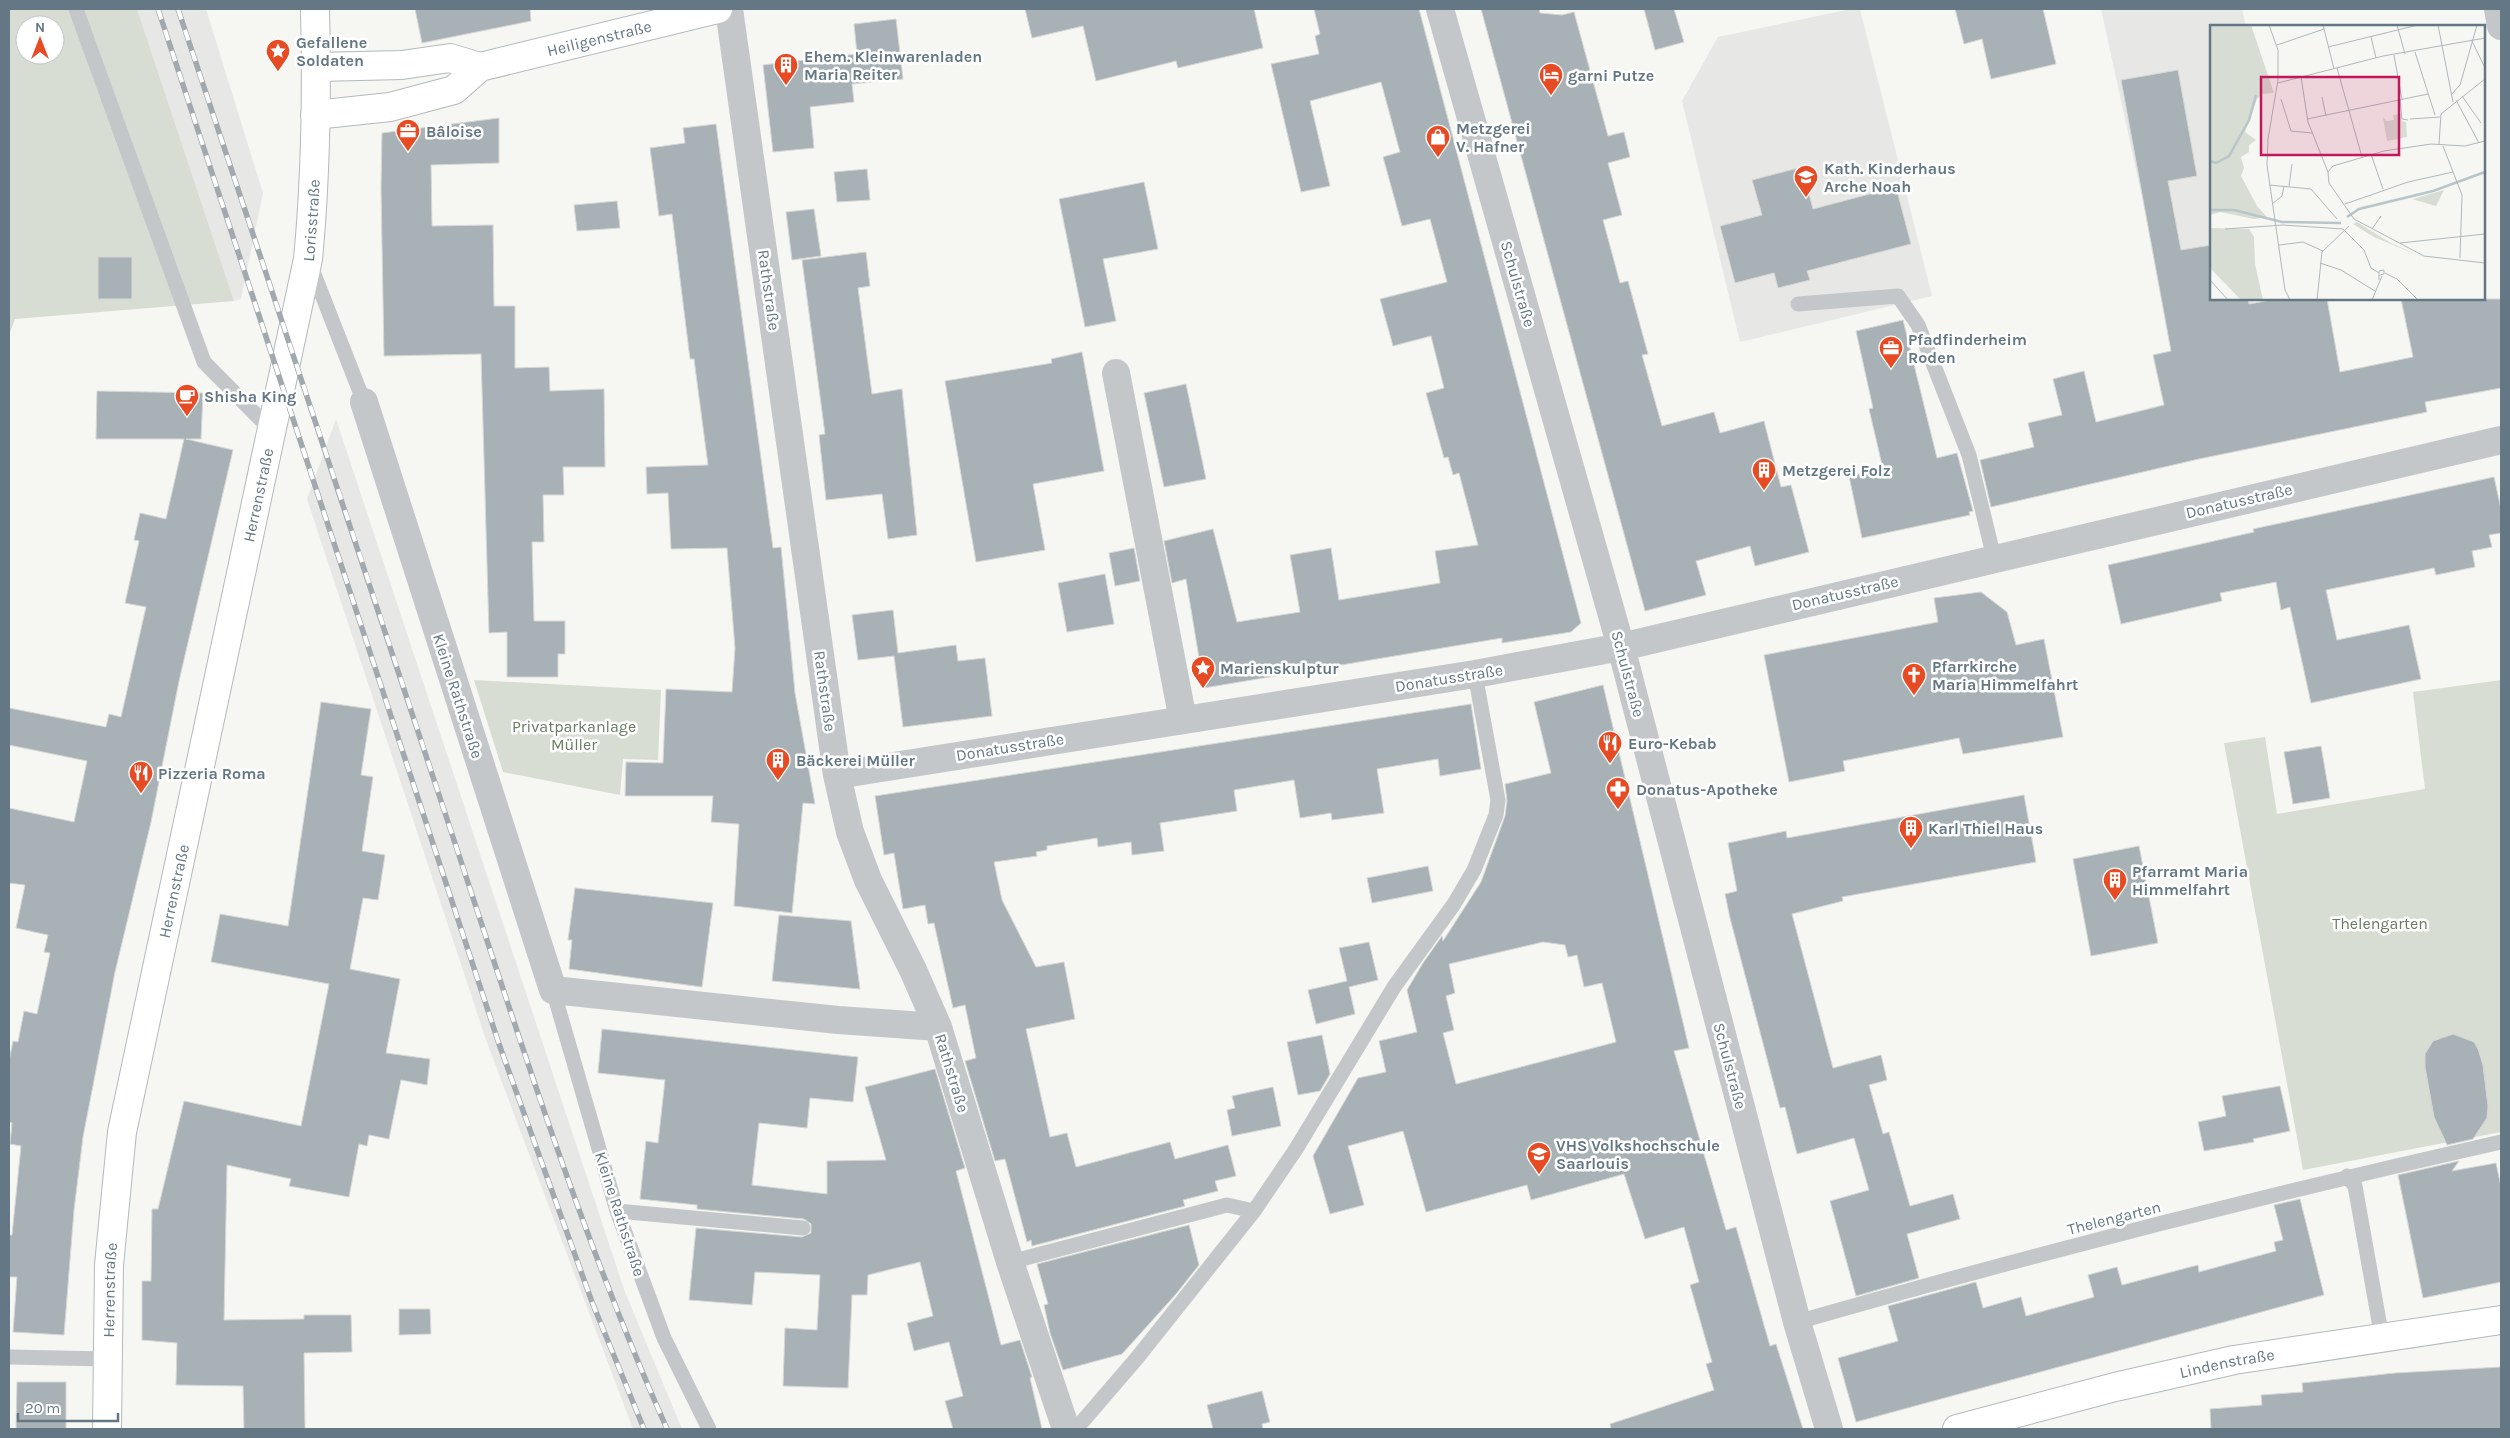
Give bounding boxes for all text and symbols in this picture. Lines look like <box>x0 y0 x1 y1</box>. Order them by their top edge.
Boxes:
north arrow <box>15 15 65 65</box>
street label: Heiligenstraße <box>545 16 653 60</box>
text: N <box>35 19 45 36</box>
inset map <box>2210 25 2485 300</box>
place label: Gefallene Soldaten <box>296 33 367 70</box>
place icon: Gefallene Soldaten <box>265 38 291 72</box>
place label: Ehem. Kleinwarenladen Maria Reiter <box>804 47 982 84</box>
building icon: Ehem. Kleinwarenladen Maria Reiter <box>773 52 799 86</box>
hotel icon: garni Putze <box>1538 62 1564 96</box>
place label: garni Putze <box>1568 66 1654 85</box>
office icon: Bâloise <box>395 118 421 152</box>
place label: Metzgerei V. Hafner <box>1456 119 1531 156</box>
place label: Bâloise <box>426 122 482 141</box>
shop icon: Metzgerei V. Hafner <box>1425 124 1451 158</box>
place label: Kath. Kinderhaus Arche Noah <box>1824 159 1956 196</box>
school or university icon: Kath. Kinderhaus Arche Noah <box>1793 164 1819 198</box>
street label: Lorisstraße <box>298 179 323 262</box>
street label: Schulstraße <box>1497 239 1539 329</box>
street label: Rathstraße <box>754 248 784 332</box>
place label: Pfadfinderheim Roden <box>1908 330 2027 367</box>
office icon: Pfadfinderheim Roden <box>1878 335 1904 369</box>
cafe icon: Shisha King <box>174 383 200 417</box>
place label: Shisha King <box>204 387 296 406</box>
street label: Herrenstraße <box>238 446 277 544</box>
building icon: Metzgerei Folz <box>1751 457 1777 491</box>
place label: Metzgerei Folz <box>1782 461 1891 480</box>
street label: Donatusstraße <box>2184 479 2294 523</box>
street label: Donatusstraße <box>1790 571 1900 615</box>
street label: Schulstraße <box>1607 629 1649 719</box>
street label: Kleine Rathstraße <box>429 631 487 761</box>
street label: Rathstraße <box>810 649 840 733</box>
place icon: Marienskulptur <box>1190 655 1216 689</box>
place label: Pfarrkirche Maria Himmelfahrt <box>1932 657 2078 694</box>
place label: Marienskulptur <box>1220 659 1339 678</box>
street label: Donatusstraße <box>1394 660 1504 696</box>
church icon: Pfarrkirche Maria Himmelfahrt <box>1901 662 1927 696</box>
park label: Privatparkanlage Müller <box>512 717 636 754</box>
street label: Donatusstraße <box>955 729 1065 765</box>
restaurant icon: Euro-Kebab <box>1597 730 1623 764</box>
place label: Euro-Kebab <box>1628 734 1717 753</box>
building icon: Bäckerei Müller <box>765 747 791 781</box>
place label: Bäckerei Müller <box>796 751 915 770</box>
restaurant icon: Pizzeria Roma <box>128 760 154 794</box>
place label: Pizzeria Roma <box>158 764 266 783</box>
pharmacy icon: Donatus-Apotheke <box>1605 776 1631 810</box>
place label: Donatus-Apotheke <box>1636 780 1778 799</box>
building icon: Karl Thiel Haus <box>1898 815 1924 849</box>
place label: Karl Thiel Haus <box>1928 819 2043 838</box>
street label: Herrenstraße <box>154 842 193 940</box>
place label: Pfarramt Maria Himmelfahrt <box>2132 862 2248 899</box>
building icon: Pfarramt Maria Himmelfahrt <box>2102 867 2128 901</box>
park label: Thelengarten <box>2332 914 2428 933</box>
street label: Schulstraße <box>1709 1021 1751 1111</box>
street label: Rathstraße <box>931 1031 973 1115</box>
place label: VHS Volkshochschule Saarlouis <box>1556 1136 1720 1173</box>
school or university icon: VHS Volkshochschule Saarlouis <box>1526 1141 1552 1175</box>
street label: Kleine Rathstraße <box>591 1149 649 1279</box>
street label: Thelengarten <box>2065 1197 2163 1239</box>
street label: Herrenstraße <box>99 1241 121 1338</box>
street label: Lindenstraße <box>2178 1345 2276 1382</box>
scale bar <box>18 1390 118 1422</box>
text: 20 m <box>25 1399 60 1417</box>

